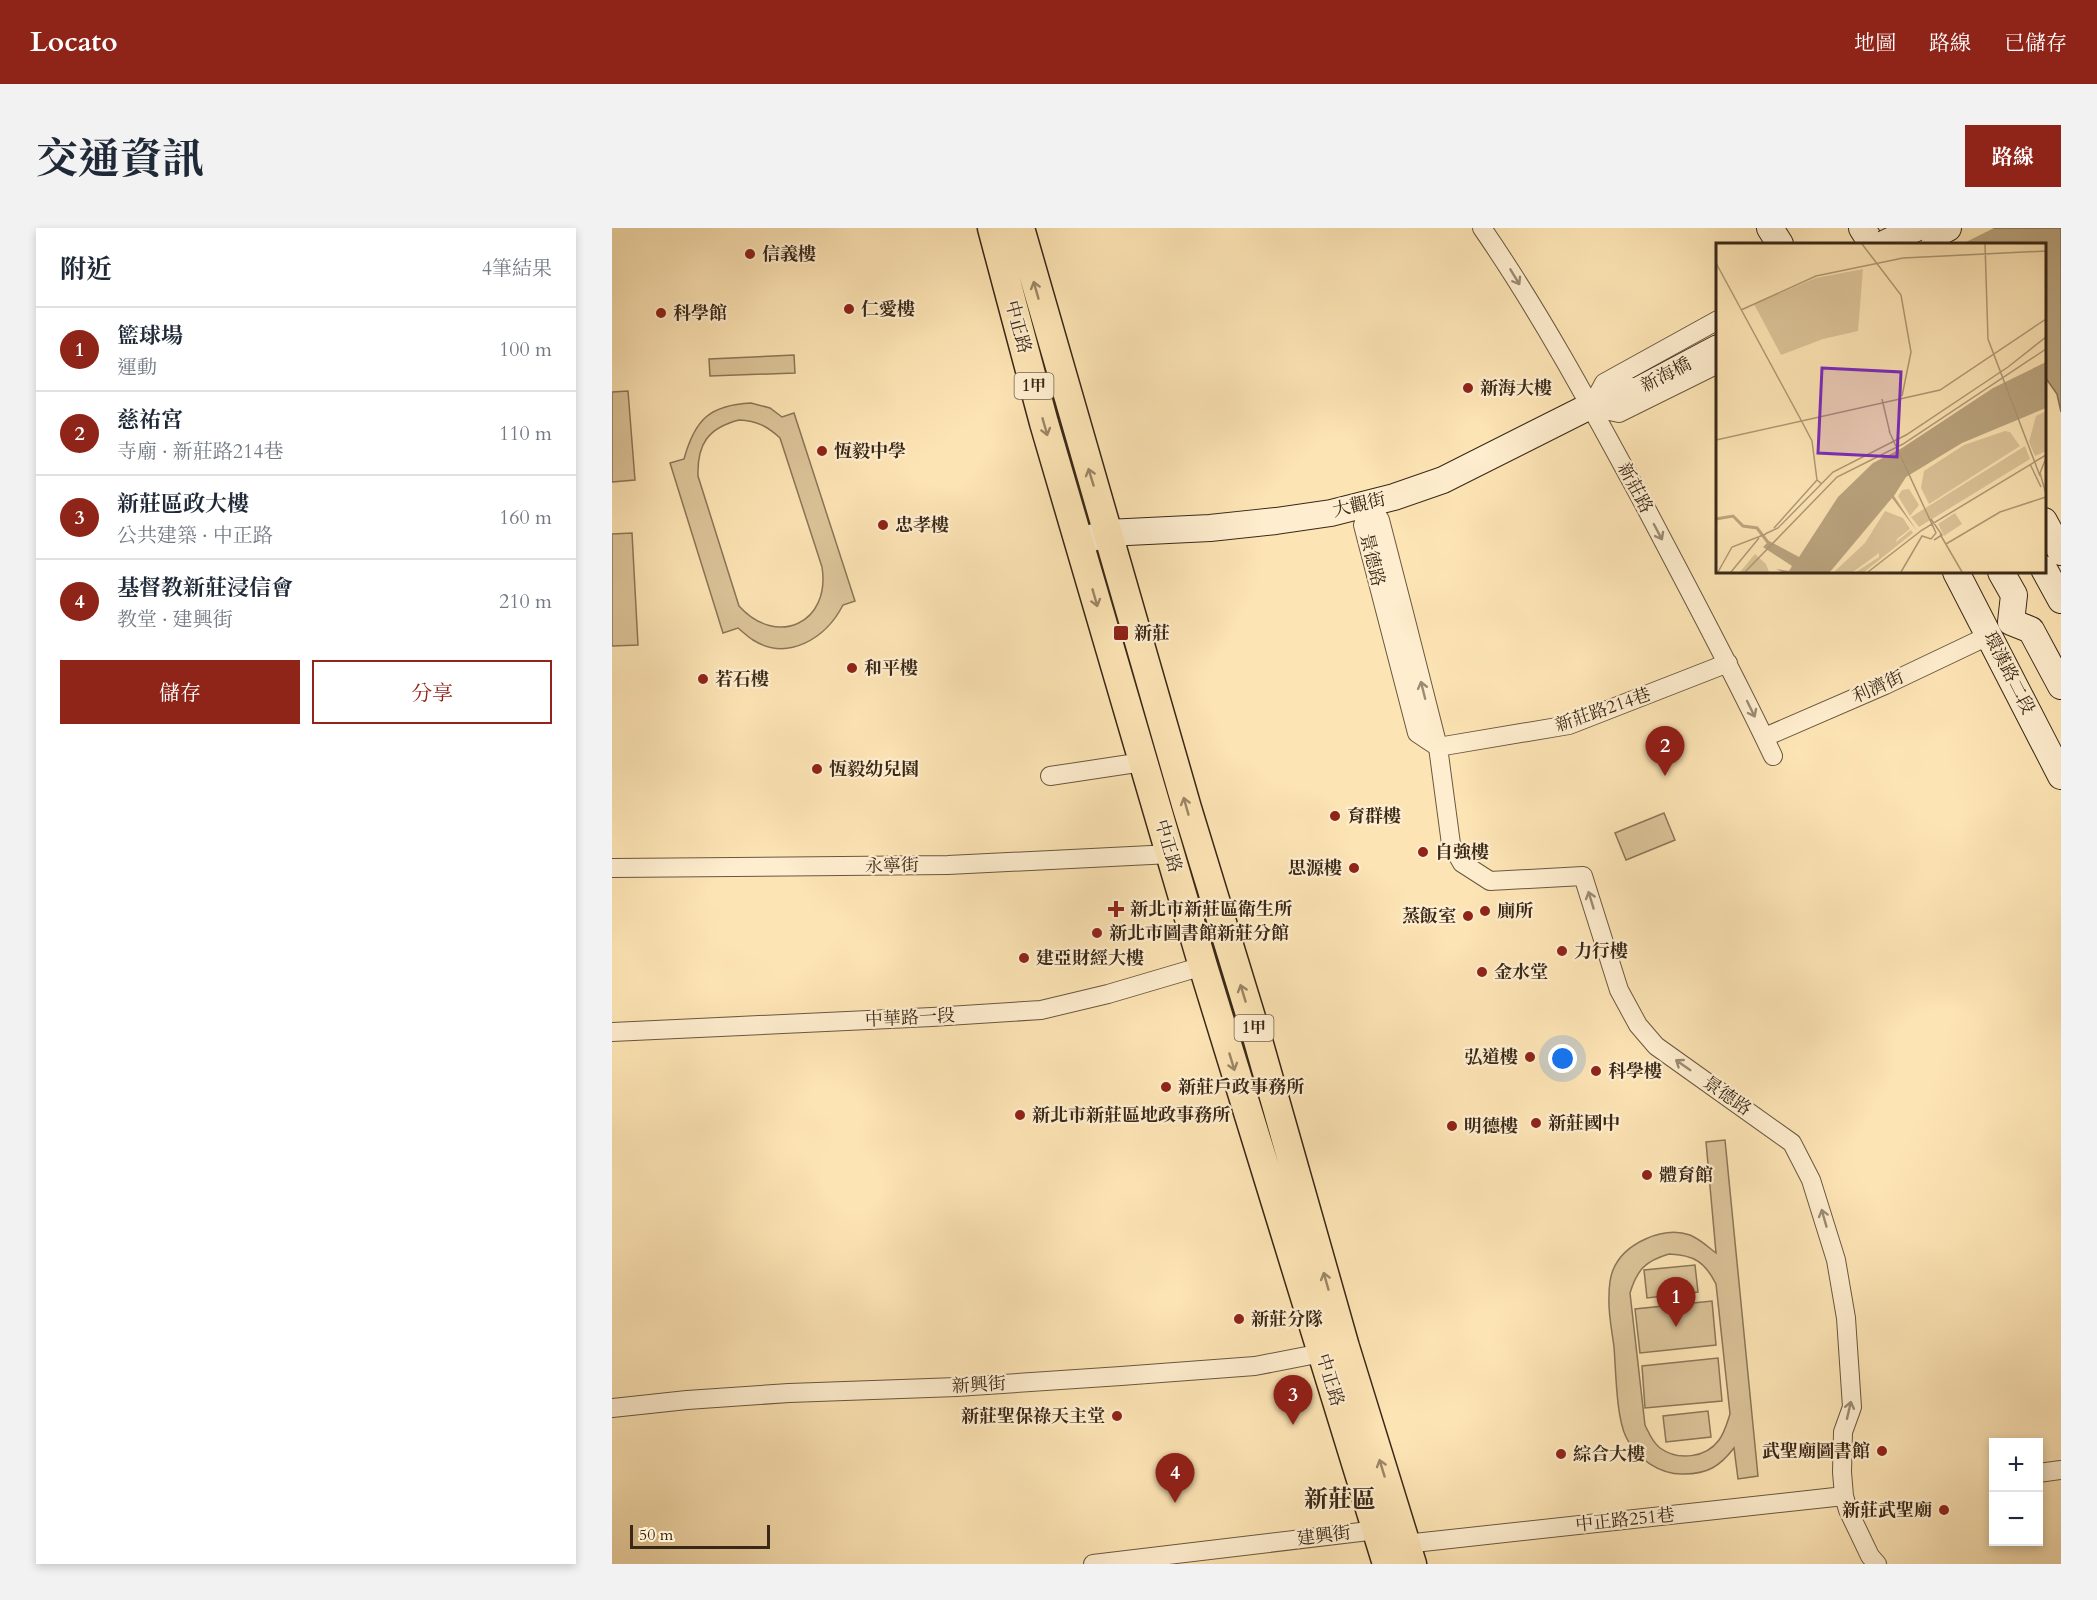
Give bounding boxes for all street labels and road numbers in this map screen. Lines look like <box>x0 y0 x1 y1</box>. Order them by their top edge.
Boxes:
street label: 中正路 <box>999 298 1037 356</box>
street label: 新海橋 <box>1636 352 1696 398</box>
road number: 1甲 <box>1014 373 1054 399</box>
street label: 新莊路 <box>1611 458 1659 518</box>
street label: 大觀街 <box>1330 487 1388 523</box>
street label: 景德路 <box>1353 531 1391 589</box>
street label: 環漢路二段 <box>1977 627 2041 719</box>
street label: 利濟街 <box>1848 665 1908 709</box>
street label: 新莊路214巷 <box>1552 682 1654 738</box>
street label: 中正路 <box>1149 817 1187 875</box>
street label: 永寧街 <box>865 853 919 879</box>
street label: 中華路一段 <box>864 1003 956 1033</box>
road number: 1甲 <box>1234 1015 1274 1041</box>
street label: 景德路 <box>1698 1070 1756 1122</box>
street label: 中正路 <box>1310 1351 1350 1409</box>
street label: 新興街 <box>951 1371 1007 1399</box>
street label: 中正路251巷 <box>1574 1502 1676 1538</box>
street label: 建興街 <box>1296 1520 1352 1552</box>

